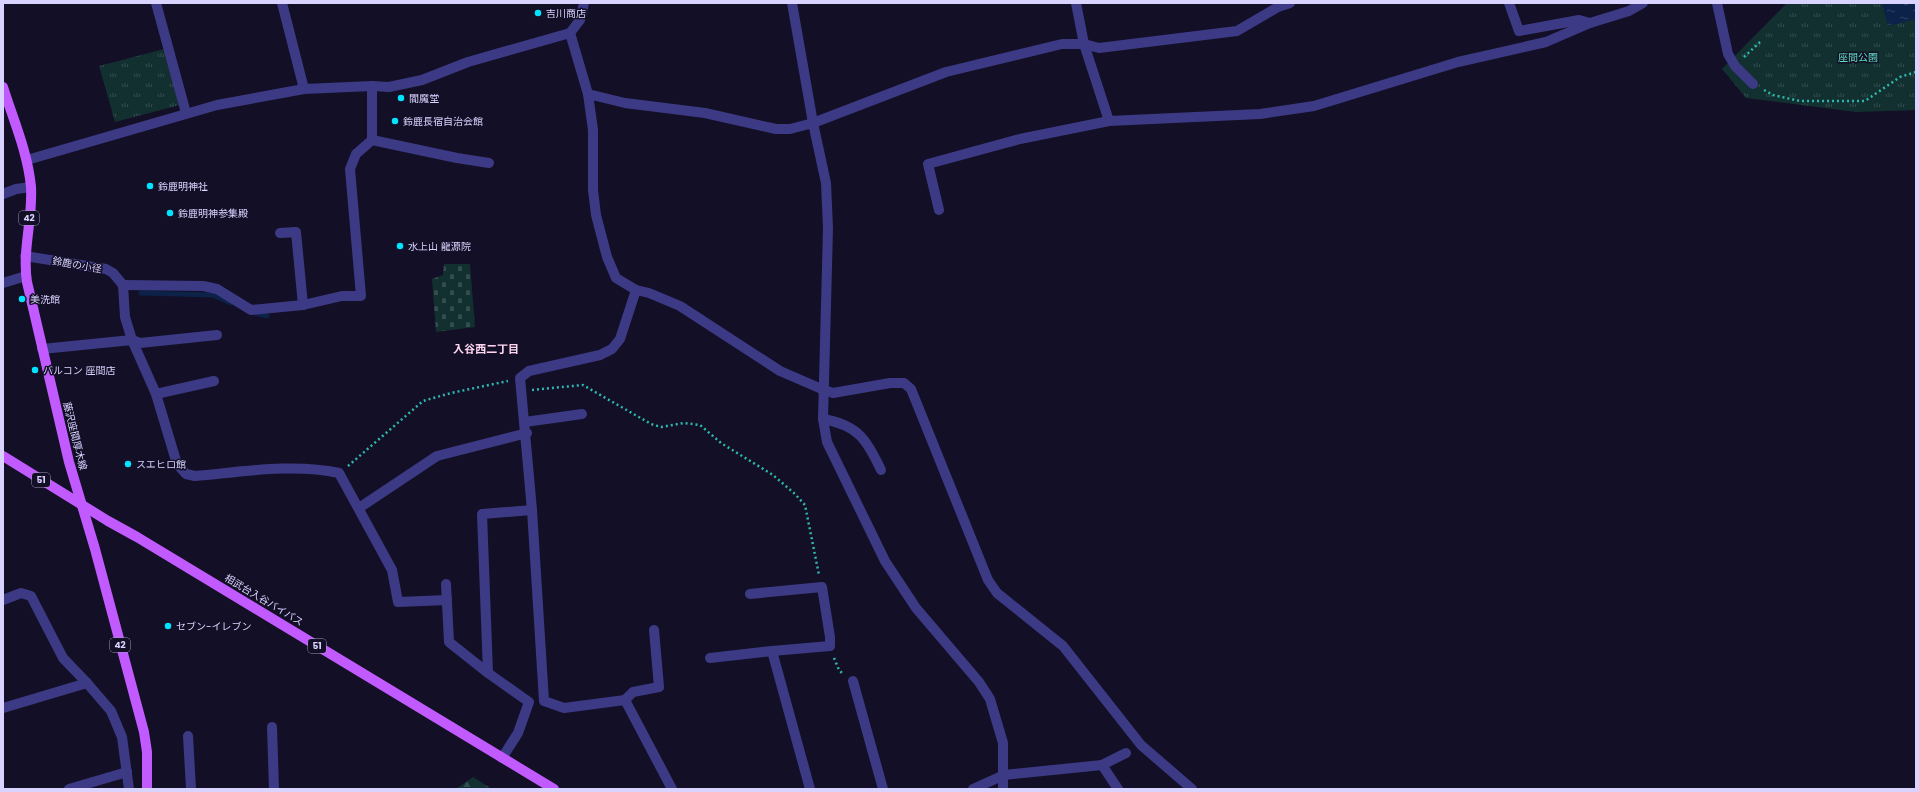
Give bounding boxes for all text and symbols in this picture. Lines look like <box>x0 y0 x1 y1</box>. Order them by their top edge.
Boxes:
place label: 吉川商店 <box>546 6 586 21</box>
marker: 吉川商店 <box>533 8 543 18</box>
park label: 座間公園 <box>1838 50 1878 65</box>
place label: 閻魔堂 <box>409 91 439 106</box>
marker: 閻魔堂 <box>396 93 406 103</box>
place label: 鈴鹿長宿自治会館 <box>403 114 483 129</box>
marker: 鈴鹿長宿自治会館 <box>390 116 400 126</box>
place label: 鈴鹿明神社 <box>158 179 208 194</box>
marker: 鈴鹿明神社 <box>145 181 155 191</box>
place label: 鈴鹿明神参集殿 <box>178 206 248 221</box>
marker: 鈴鹿明神参集殿 <box>165 208 175 218</box>
road number: 42 <box>19 211 39 225</box>
place label: 水上山 龍源院 <box>408 239 471 254</box>
marker: 水上山 龍源院 <box>395 241 405 251</box>
street label: 鈴鹿の小径 <box>51 253 103 277</box>
place label: 美洗館 <box>30 292 60 307</box>
marker: 美洗館 <box>17 294 27 304</box>
district label: 入谷西二丁目 <box>453 341 519 357</box>
place label: バルコン 座間店 <box>43 363 115 378</box>
marker: バルコン 座間店 <box>30 365 40 375</box>
street label: 藤沢座間厚木線 <box>59 400 91 472</box>
place label: スエヒロ館 <box>136 457 186 472</box>
marker: スエヒロ館 <box>123 459 133 469</box>
road number: 51 <box>32 473 50 487</box>
street label: 相武台入谷バイパス <box>222 570 306 630</box>
place label: セブン-イレブン <box>176 619 252 634</box>
marker: セブン-イレブン <box>163 621 173 631</box>
road number: 42 <box>110 638 130 652</box>
road number: 51 <box>308 639 326 653</box>

